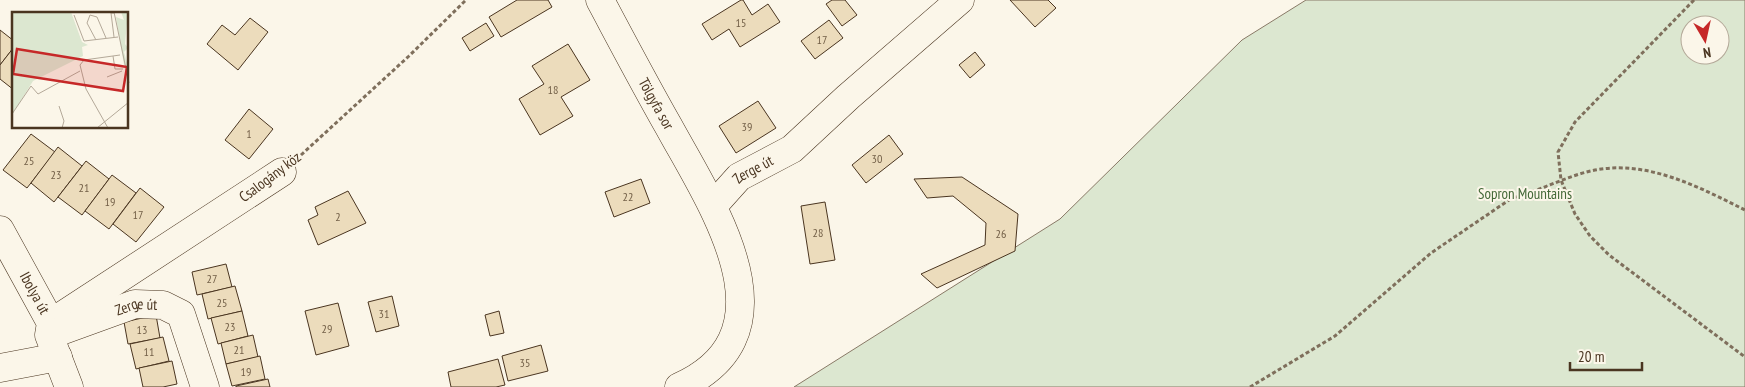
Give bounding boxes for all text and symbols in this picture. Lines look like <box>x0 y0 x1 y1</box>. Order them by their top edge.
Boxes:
inset map <box>12 12 129 129</box>
house number: 15 <box>736 15 746 30</box>
north arrow <box>1680 15 1730 65</box>
house number: 17 <box>817 32 827 47</box>
text: N <box>1702 43 1712 62</box>
street label: Tölgyfa sor <box>634 74 679 134</box>
house number: 18 <box>548 82 558 97</box>
house number: 39 <box>742 119 752 134</box>
house number: 1 <box>246 126 252 141</box>
street label: Csalogány köz <box>235 147 304 206</box>
street label: Zerge út <box>728 151 776 187</box>
house number: 30 <box>872 151 882 166</box>
house number: 25 <box>24 153 34 168</box>
house number: 23 <box>51 167 61 182</box>
house number: 21 <box>79 180 89 195</box>
park label: Sopron Mountains <box>1478 184 1572 203</box>
house number: 22 <box>623 189 633 204</box>
house number: 19 <box>105 194 115 209</box>
house number: 17 <box>133 207 143 222</box>
house number: 2 <box>335 209 341 224</box>
house number: 28 <box>813 225 823 240</box>
house number: 26 <box>996 226 1006 241</box>
street label: Ibolya út <box>16 268 54 317</box>
house number: 27 <box>207 271 217 286</box>
street label: Zerge út <box>112 294 158 319</box>
house number: 25 <box>217 295 227 310</box>
house number: 31 <box>379 306 389 321</box>
house number: 23 <box>225 319 235 334</box>
house number: 29 <box>322 321 332 336</box>
house number: 13 <box>137 322 147 337</box>
scale bar <box>1570 340 1642 372</box>
house number: 21 <box>234 342 244 357</box>
house number: 11 <box>144 344 154 359</box>
text: 20 m <box>1578 347 1604 366</box>
house number: 35 <box>520 355 530 370</box>
house number: 19 <box>241 364 251 379</box>

